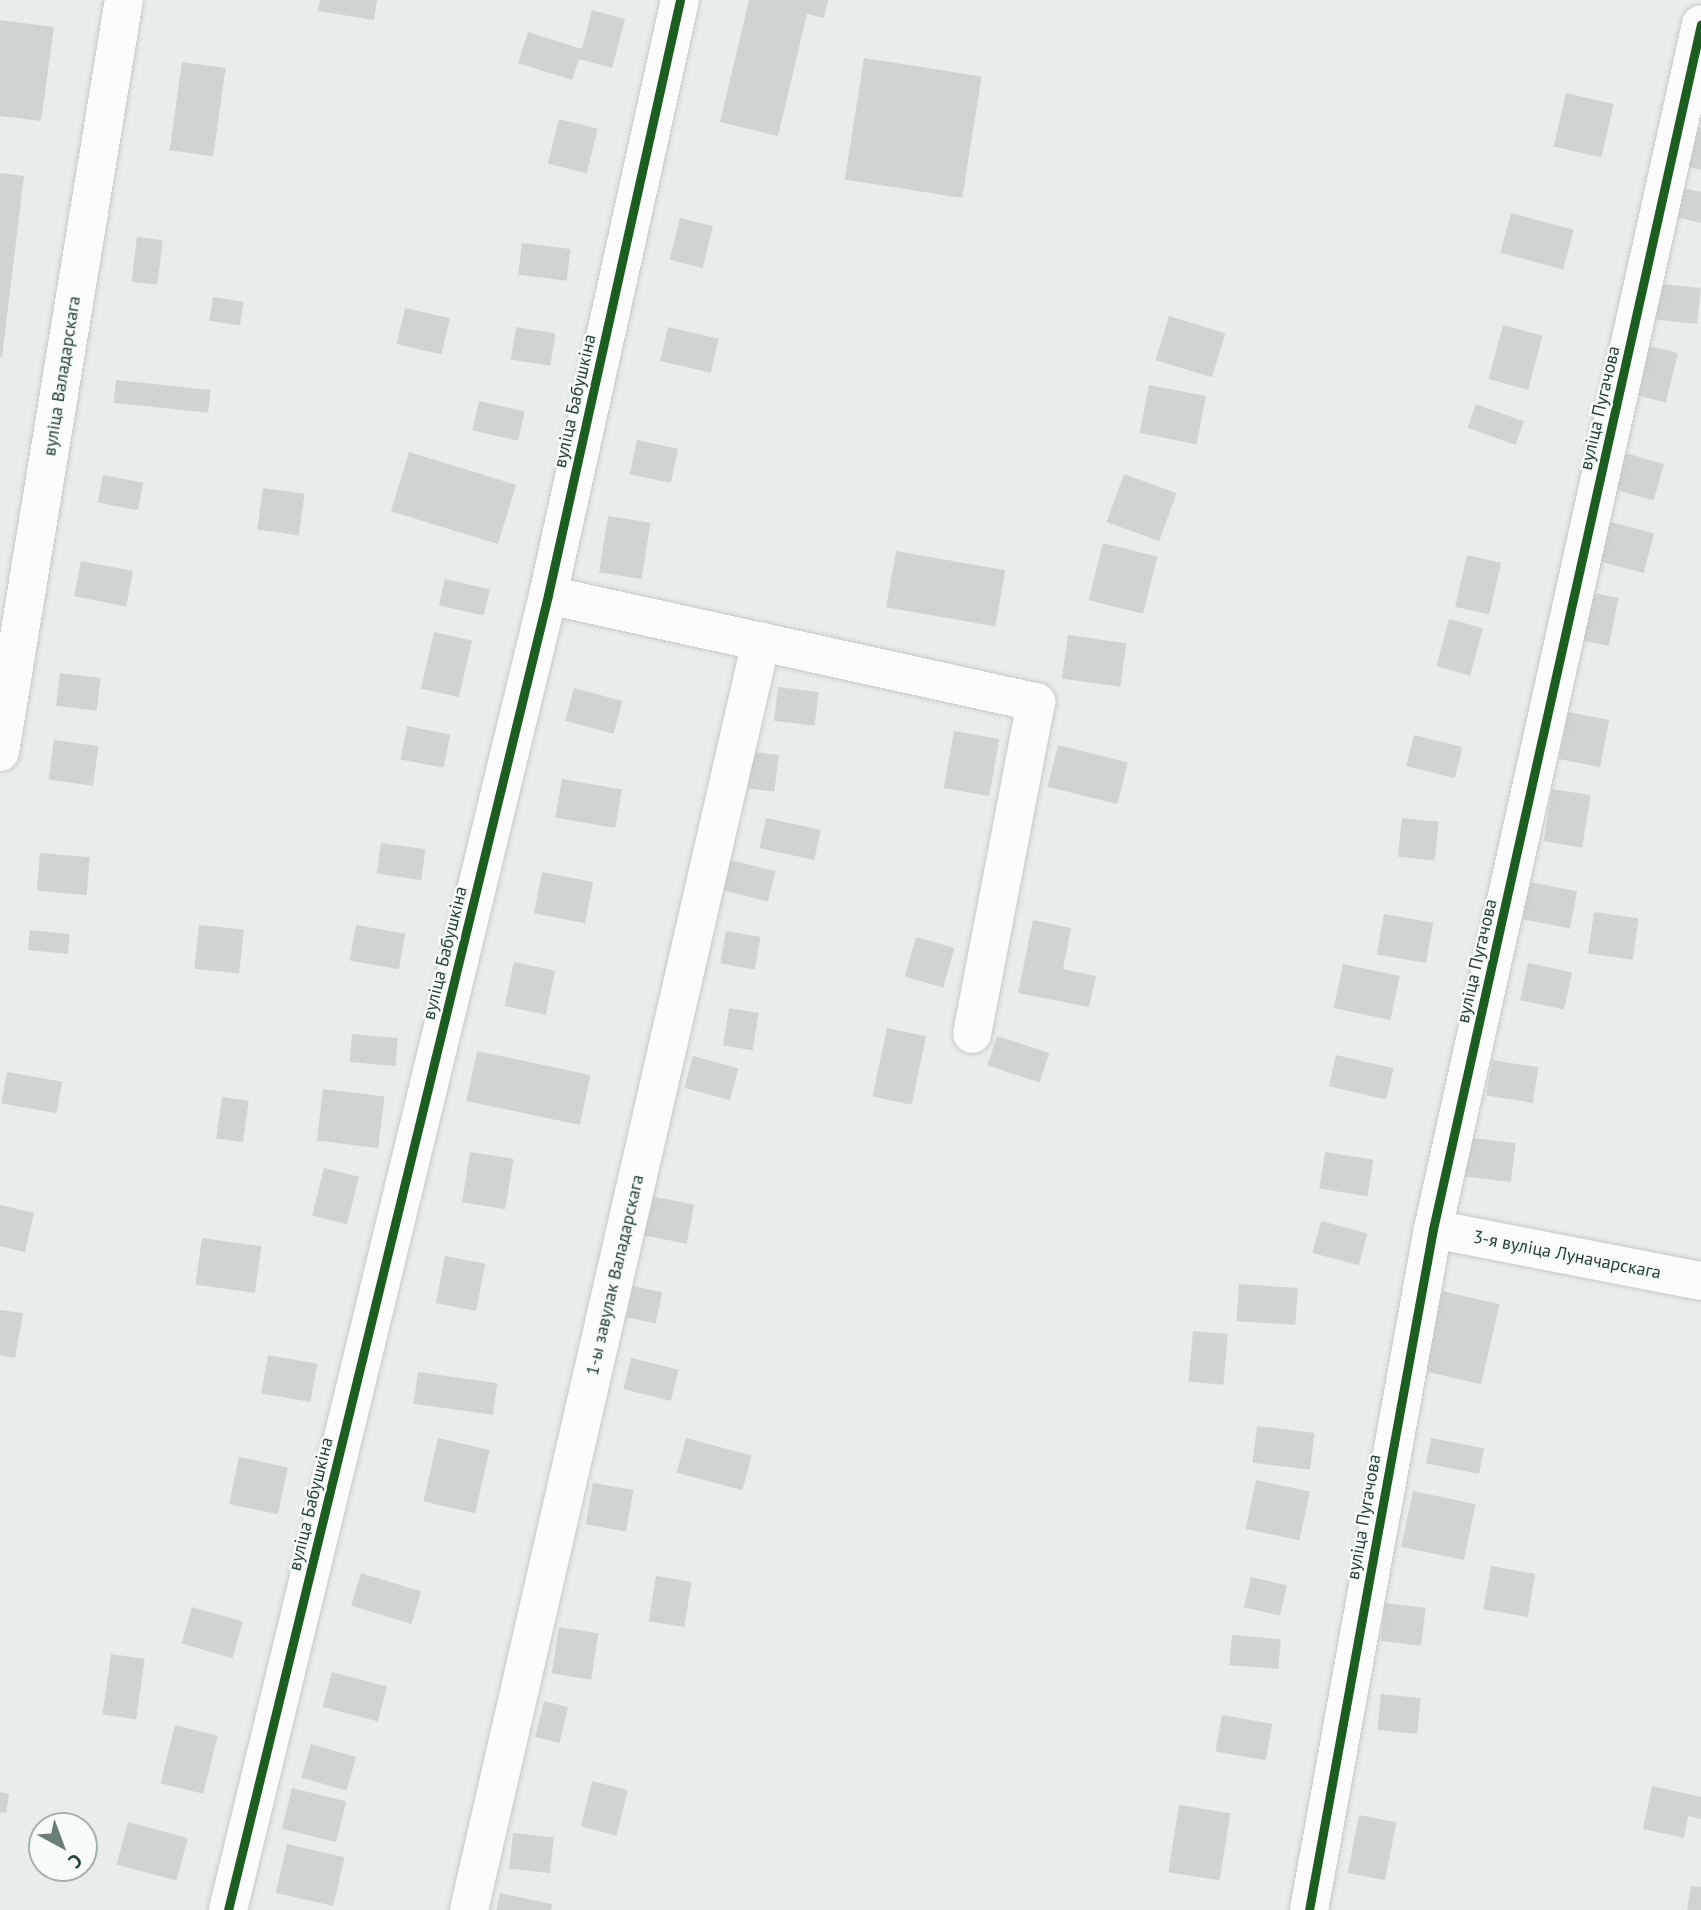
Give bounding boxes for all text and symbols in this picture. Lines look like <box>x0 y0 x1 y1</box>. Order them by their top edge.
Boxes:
street label: вуліца Валадарскага <box>39 294 85 458</box>
street label: вуліца Бабушкіна <box>549 332 601 470</box>
street label: вуліца Пугачова <box>1575 344 1625 472</box>
street label: вуліца Бабушкіна <box>418 884 472 1022</box>
street label: вуліца Пугачова <box>1452 897 1502 1025</box>
street label: 1-ы завулак Валадарскага <box>581 1173 649 1377</box>
street label: 3-я вуліца Луначарскага <box>1471 1226 1663 1284</box>
street label: вуліца Бабушкіна <box>284 1435 338 1573</box>
street label: вуліца Пугачова <box>1342 1453 1386 1581</box>
north arrow <box>28 1812 98 1882</box>
text: С <box>64 1849 87 1874</box>

